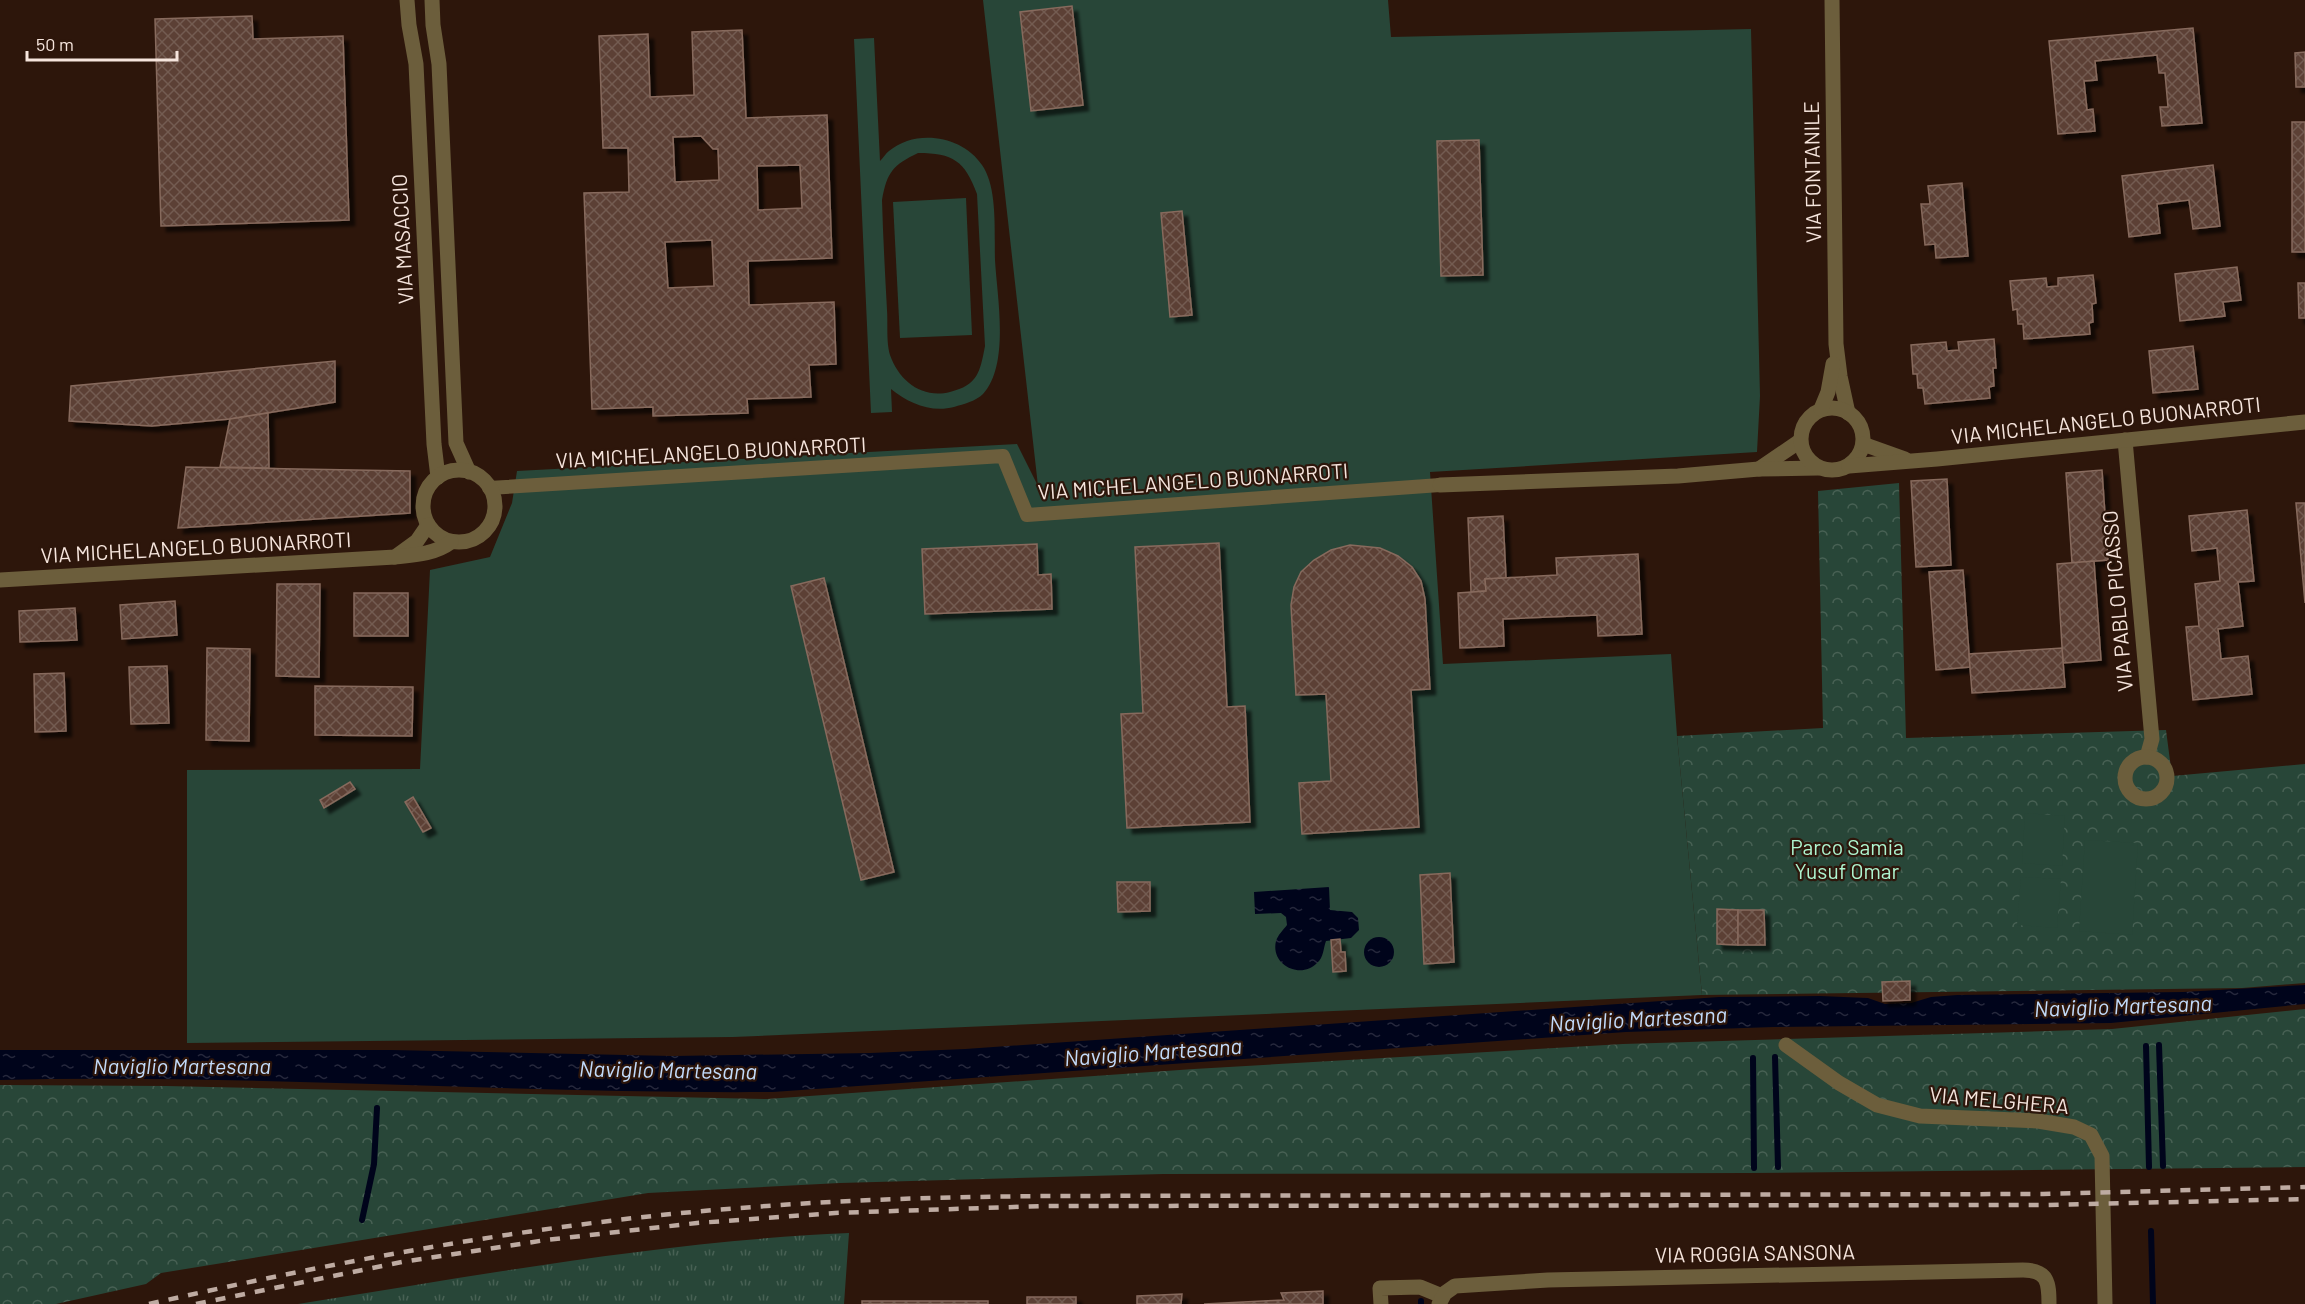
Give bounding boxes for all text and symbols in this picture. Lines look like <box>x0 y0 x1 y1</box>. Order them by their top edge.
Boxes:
scale bar <box>27 24 177 62</box>
text: 50 m <box>36 33 74 55</box>
street label: VIA FONTANILE <box>1798 101 1825 243</box>
street label: VIA MASACCIO <box>386 173 417 305</box>
street label: VIA MICHELANGELO BUONARROTI <box>1950 391 2262 448</box>
street label: VIA MICHELANGELO BUONARROTI <box>555 431 867 472</box>
street label: VIA MICHELANGELO BUONARROTI <box>1037 457 1349 504</box>
street label: VIA PABLO PICASSO <box>2096 509 2137 693</box>
street label: VIA MICHELANGELO BUONARROTI <box>40 526 352 567</box>
park label: Parco Samia Yusuf Omar <box>1790 834 1904 883</box>
water label: Naviglio Martesana <box>2034 989 2212 1021</box>
water label: Naviglio Martesana <box>1548 1000 1728 1036</box>
water label: Naviglio Martesana <box>1063 1032 1243 1070</box>
water label: Naviglio Martesana <box>93 1052 271 1078</box>
water label: Naviglio Martesana <box>579 1054 757 1084</box>
street label: VIA MELGHERA <box>1928 1081 2070 1118</box>
street label: VIA ROGGIA SANSONA <box>1655 1238 1856 1267</box>

